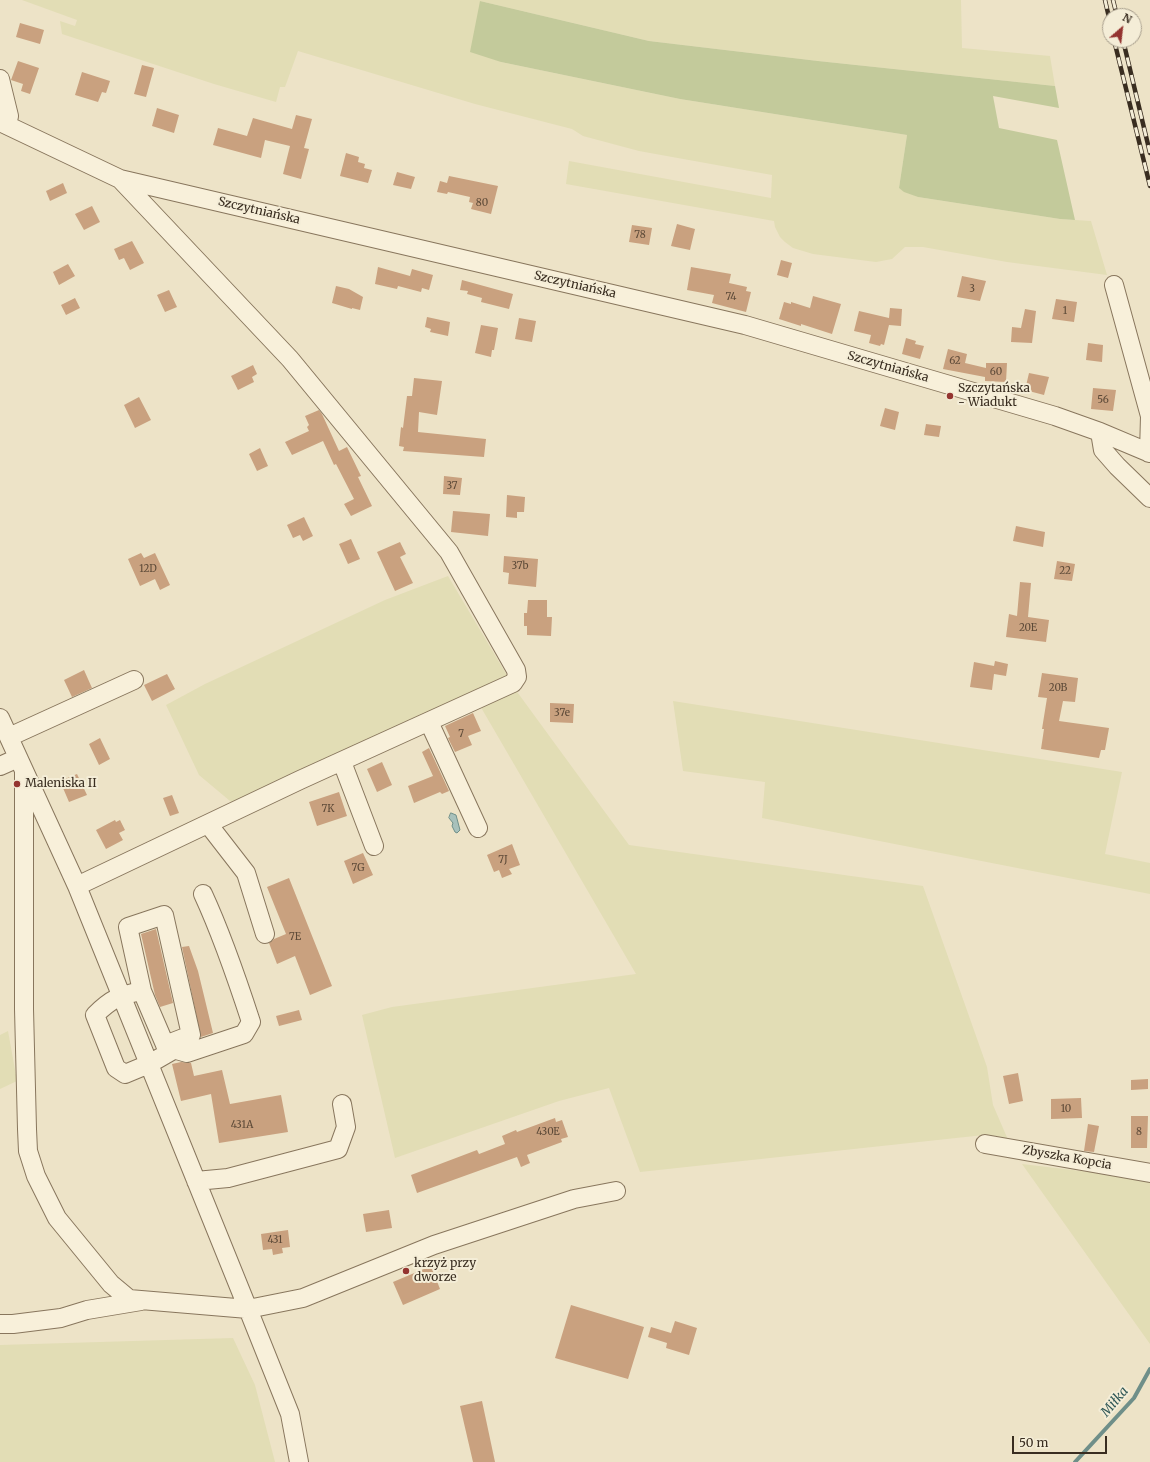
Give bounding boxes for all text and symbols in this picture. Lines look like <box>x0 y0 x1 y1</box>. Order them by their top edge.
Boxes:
north arrow <box>1102 8 1142 48</box>
text: N <box>1120 10 1134 27</box>
street label: Szczytniańska <box>217 195 301 227</box>
house number: 80 <box>476 197 488 209</box>
house number: 78 <box>634 229 646 241</box>
street label: Szczytniańska <box>533 269 617 301</box>
house number: 3 <box>969 283 975 295</box>
house number: 74 <box>726 291 736 303</box>
house number: 1 <box>1063 305 1067 317</box>
street label: Szczytniańska <box>846 349 930 385</box>
house number: 62 <box>949 355 961 367</box>
house number: 60 <box>990 366 1002 378</box>
place label: Szczytańska - Wiadukt <box>958 382 1030 410</box>
marker: Szczytańska - Wiadukt <box>945 391 955 401</box>
house number: 56 <box>1097 394 1109 406</box>
house number: 37 <box>446 480 458 492</box>
house number: 37b <box>511 560 529 572</box>
house number: 12D <box>139 563 157 575</box>
house number: 22 <box>1059 565 1071 577</box>
house number: 20E <box>1019 622 1037 634</box>
house number: 20B <box>1049 682 1067 694</box>
house number: 37e <box>554 707 570 719</box>
house number: 7 <box>458 728 464 740</box>
place label: Maleniska II <box>25 777 97 791</box>
marker: Maleniska II <box>12 779 22 789</box>
house number: 7K <box>322 803 334 815</box>
house number: 7J <box>498 854 508 866</box>
house number: 7G <box>352 862 364 874</box>
house number: 7E <box>289 931 301 943</box>
house number: 10 <box>1061 1103 1071 1115</box>
house number: 431A <box>231 1119 253 1131</box>
house number: 430E <box>536 1126 560 1138</box>
house number: 8 <box>1136 1126 1142 1138</box>
street label: Zbyszka Kopcia <box>1021 1143 1113 1173</box>
house number: 431 <box>267 1234 283 1246</box>
place label: krzyż przy dworze <box>414 1257 476 1285</box>
marker: krzyż przy dworze <box>401 1266 411 1276</box>
water label: Miłka <box>1098 1384 1132 1420</box>
scale bar <box>1014 1428 1109 1454</box>
text: 50 m <box>1019 1435 1048 1450</box>

